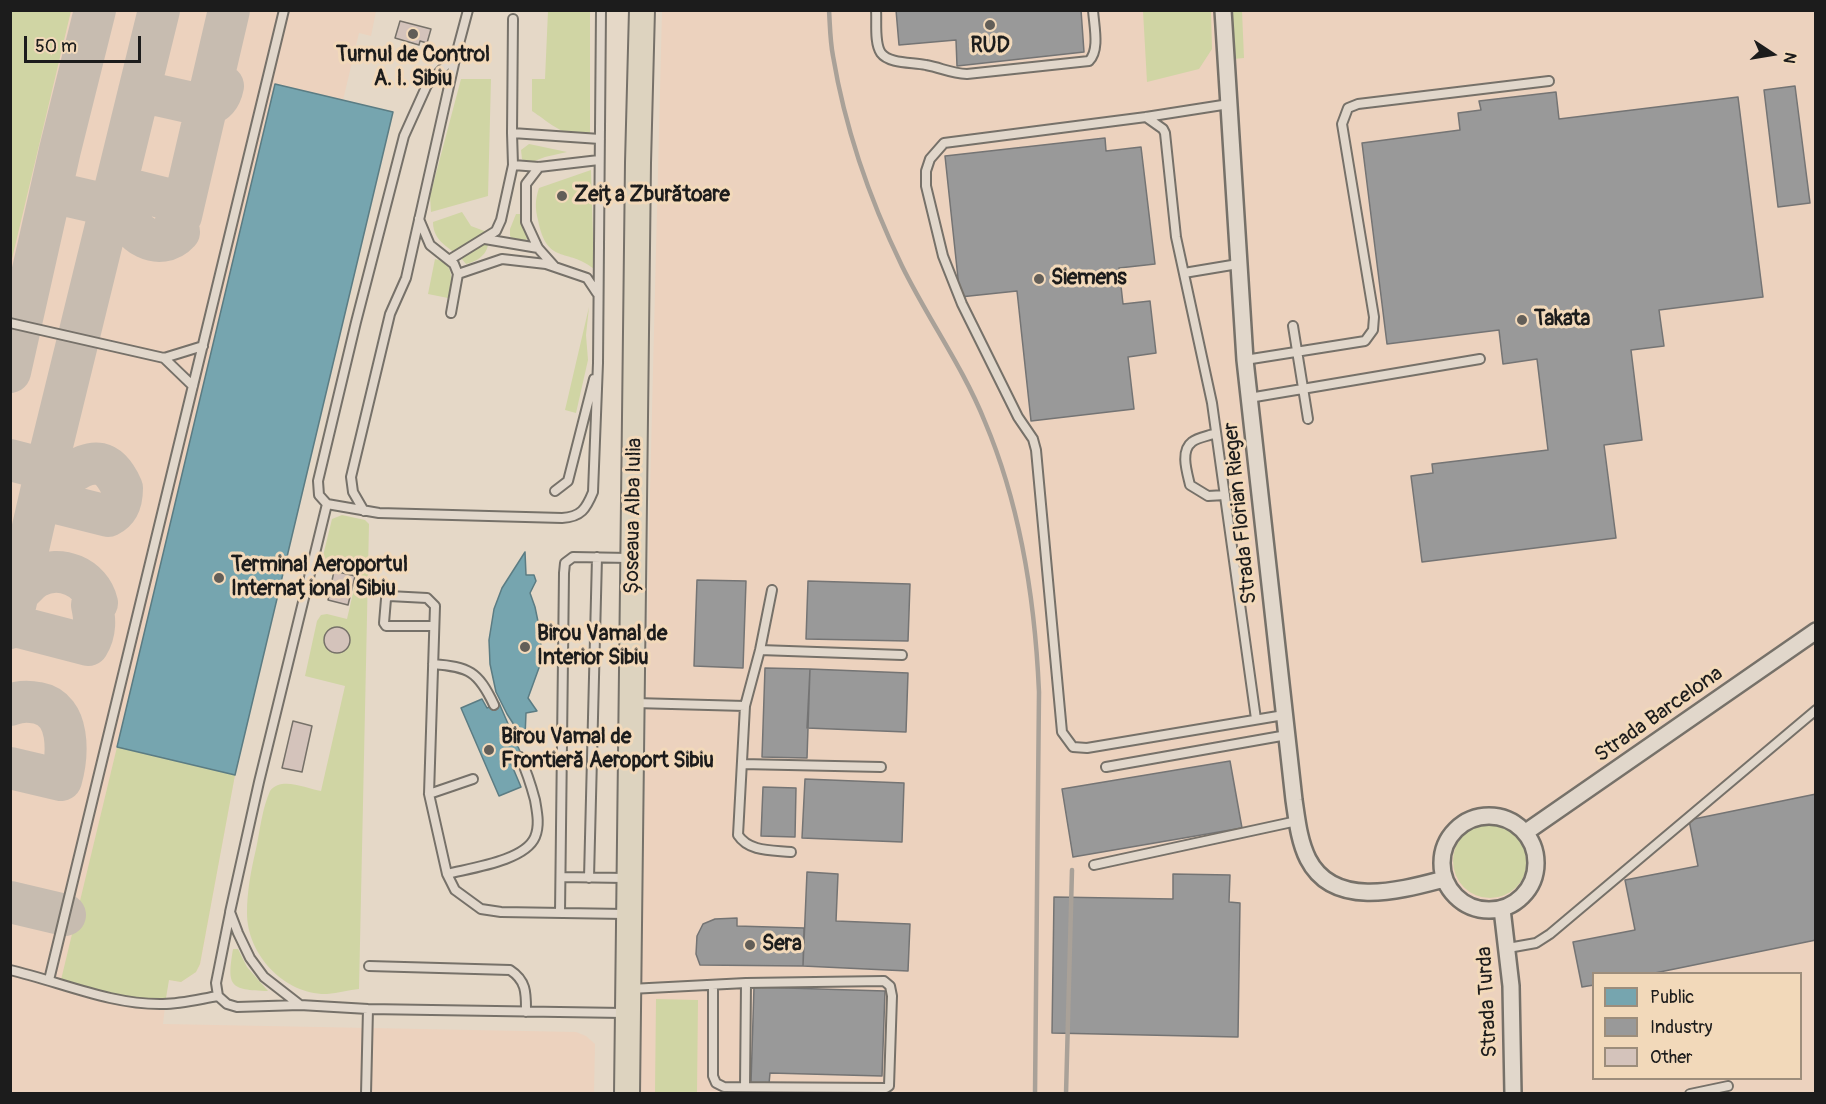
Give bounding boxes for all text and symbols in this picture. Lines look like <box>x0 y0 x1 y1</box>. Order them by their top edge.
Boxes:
marker: RUD <box>983 18 997 32</box>
scale bar <box>27 24 144 62</box>
north arrow <box>1742 24 1802 84</box>
marker: Turnul de Control A. I. Sibiu <box>406 27 420 41</box>
place label: RUD <box>970 34 1010 60</box>
text: 50 m <box>35 35 77 58</box>
place label: Turnul de Control A. I. Sibiu <box>336 43 490 93</box>
text: N <box>1779 50 1801 65</box>
place label: Zeița Zburătoare <box>574 183 730 209</box>
marker: Zeița Zburătoare <box>555 189 569 203</box>
place label: Siemens <box>1051 266 1127 292</box>
marker: Siemens <box>1032 272 1046 286</box>
place label: Takata <box>1534 307 1590 333</box>
marker: Takata <box>1515 313 1529 327</box>
street label: Strada Florian Rieger <box>1219 421 1263 605</box>
street label: Șoseaua Alba Iulia <box>620 438 648 594</box>
place label: Terminal Aeroportul Internațional Sibiu <box>231 553 408 603</box>
marker: Terminal Aeroportul Internațional Sibiu <box>212 571 226 585</box>
place label: Birou Vamal de Interior Sibiu <box>537 622 667 672</box>
marker: Birou Vamal de Interior Sibiu <box>518 640 532 654</box>
street label: Strada Barcelona <box>1590 662 1728 768</box>
place label: Birou Vamal de Frontieră Aeroport Sibiu <box>501 725 714 775</box>
marker: Birou Vamal de Frontieră Aeroport Sibiu <box>482 743 496 757</box>
place label: Sera <box>762 932 802 958</box>
marker: Sera <box>743 938 757 952</box>
street label: Strada Turda <box>1473 946 1503 1058</box>
legend <box>1592 972 1802 1080</box>
text: Public <box>1650 986 1694 1009</box>
text: Industry <box>1650 1016 1713 1039</box>
text: Other <box>1650 1046 1692 1069</box>

